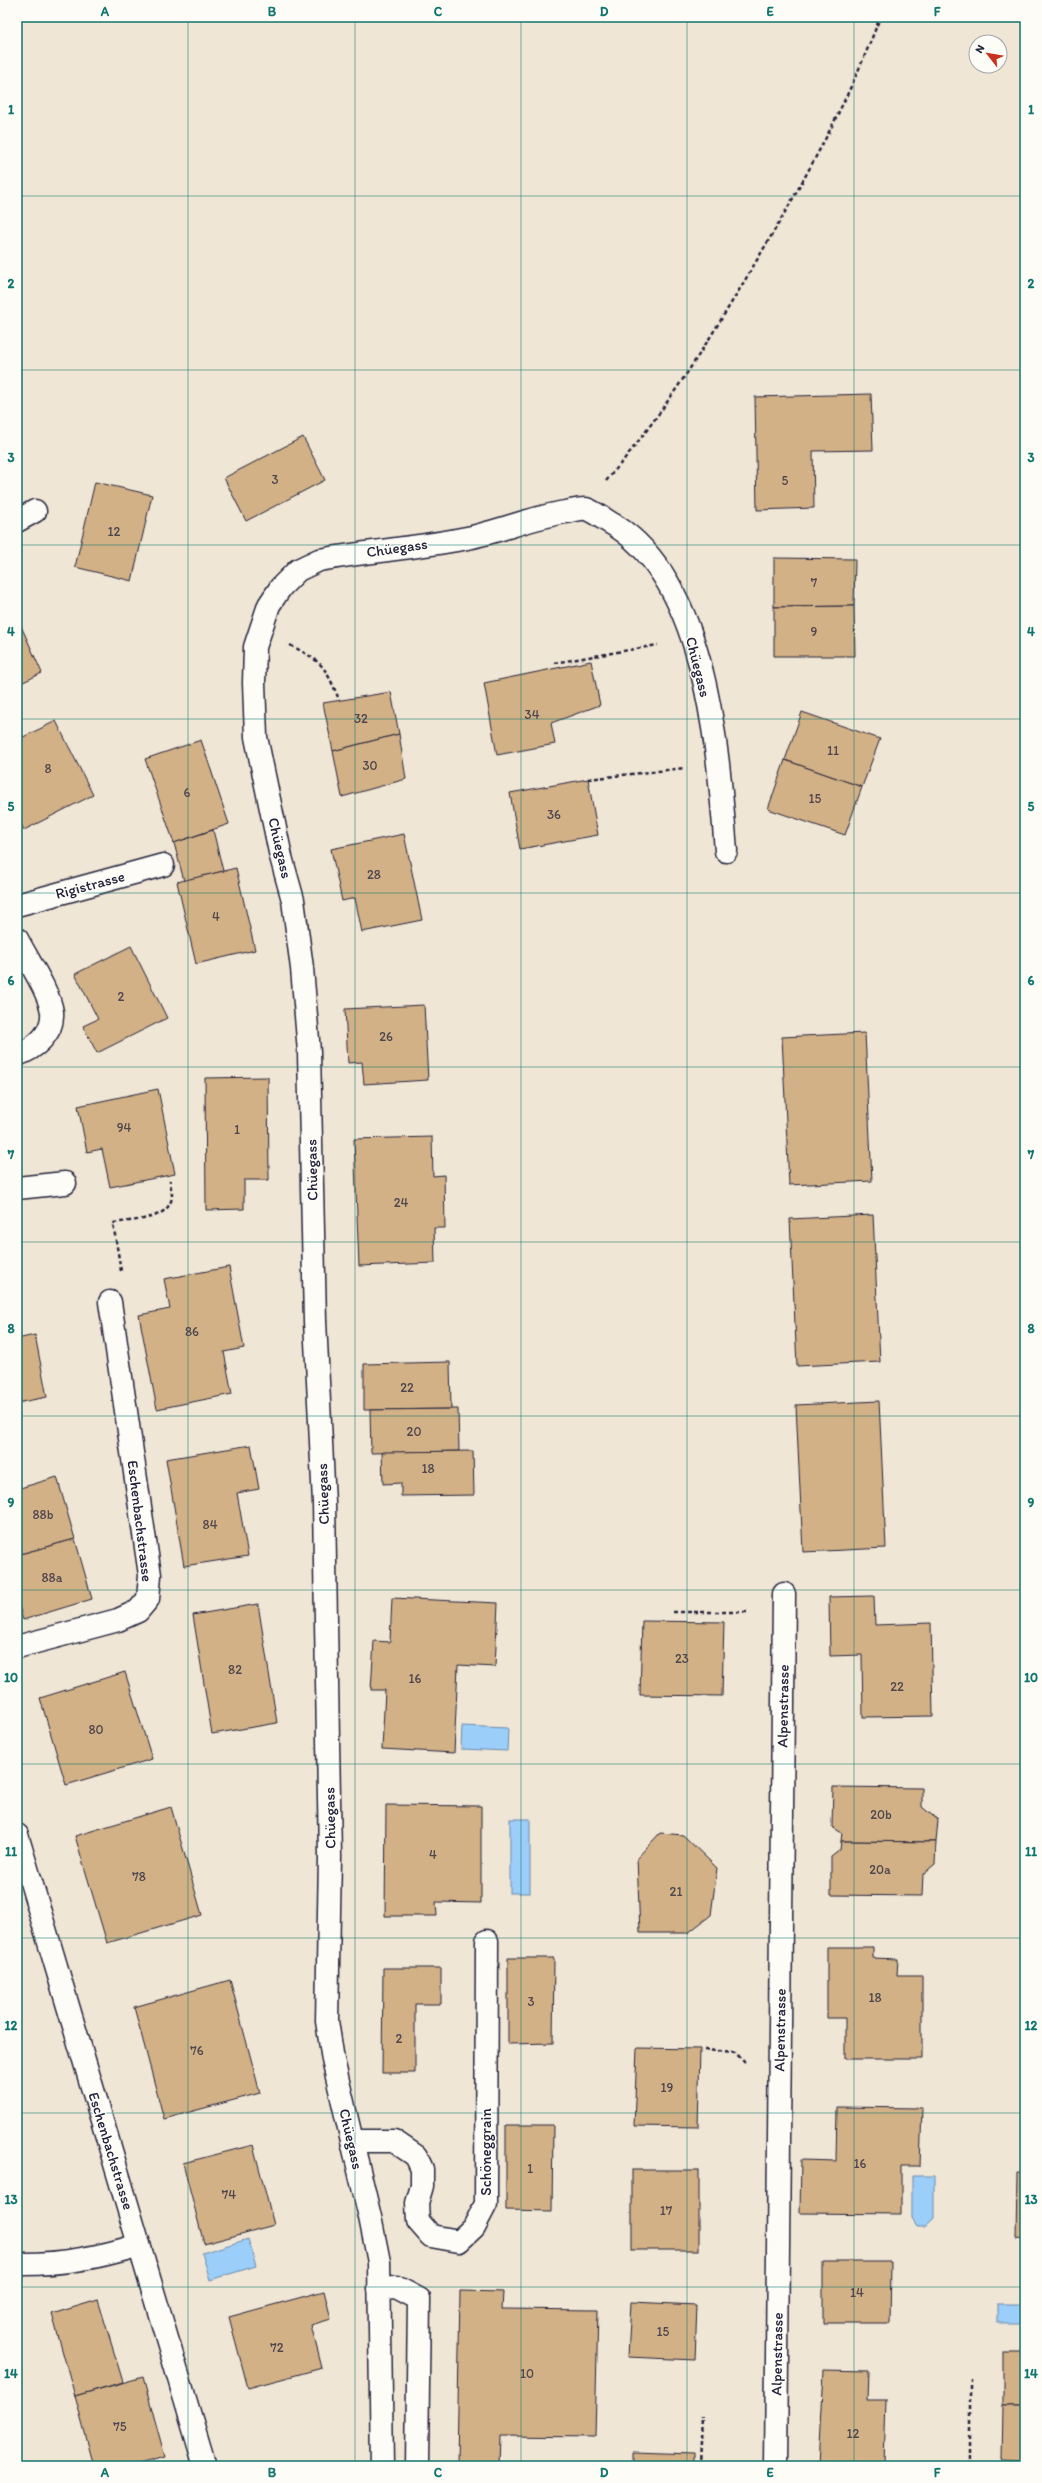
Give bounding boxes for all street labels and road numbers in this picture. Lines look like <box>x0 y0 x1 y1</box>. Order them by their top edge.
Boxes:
street label: Chüegass <box>365 535 429 561</box>
street label: Chüegass <box>682 635 714 699</box>
street label: Chüegass <box>264 816 296 880</box>
street label: Rigistrasse <box>53 867 127 903</box>
street label: Chüegass <box>302 1139 322 1201</box>
street label: Eschenbachstrasse <box>124 1459 156 1583</box>
street label: Chüegass <box>313 1463 333 1525</box>
street label: Alpenstrasse <box>773 1664 793 1748</box>
street label: Chüegass <box>320 1787 340 1849</box>
street label: Alpenstrasse <box>770 1988 790 2072</box>
street label: Eschenbachstrasse <box>85 2090 137 2212</box>
street label: Chüegass <box>335 2107 367 2171</box>
street label: Schöneggrain <box>477 2108 495 2196</box>
street label: Alpenstrasse <box>767 2312 787 2396</box>

